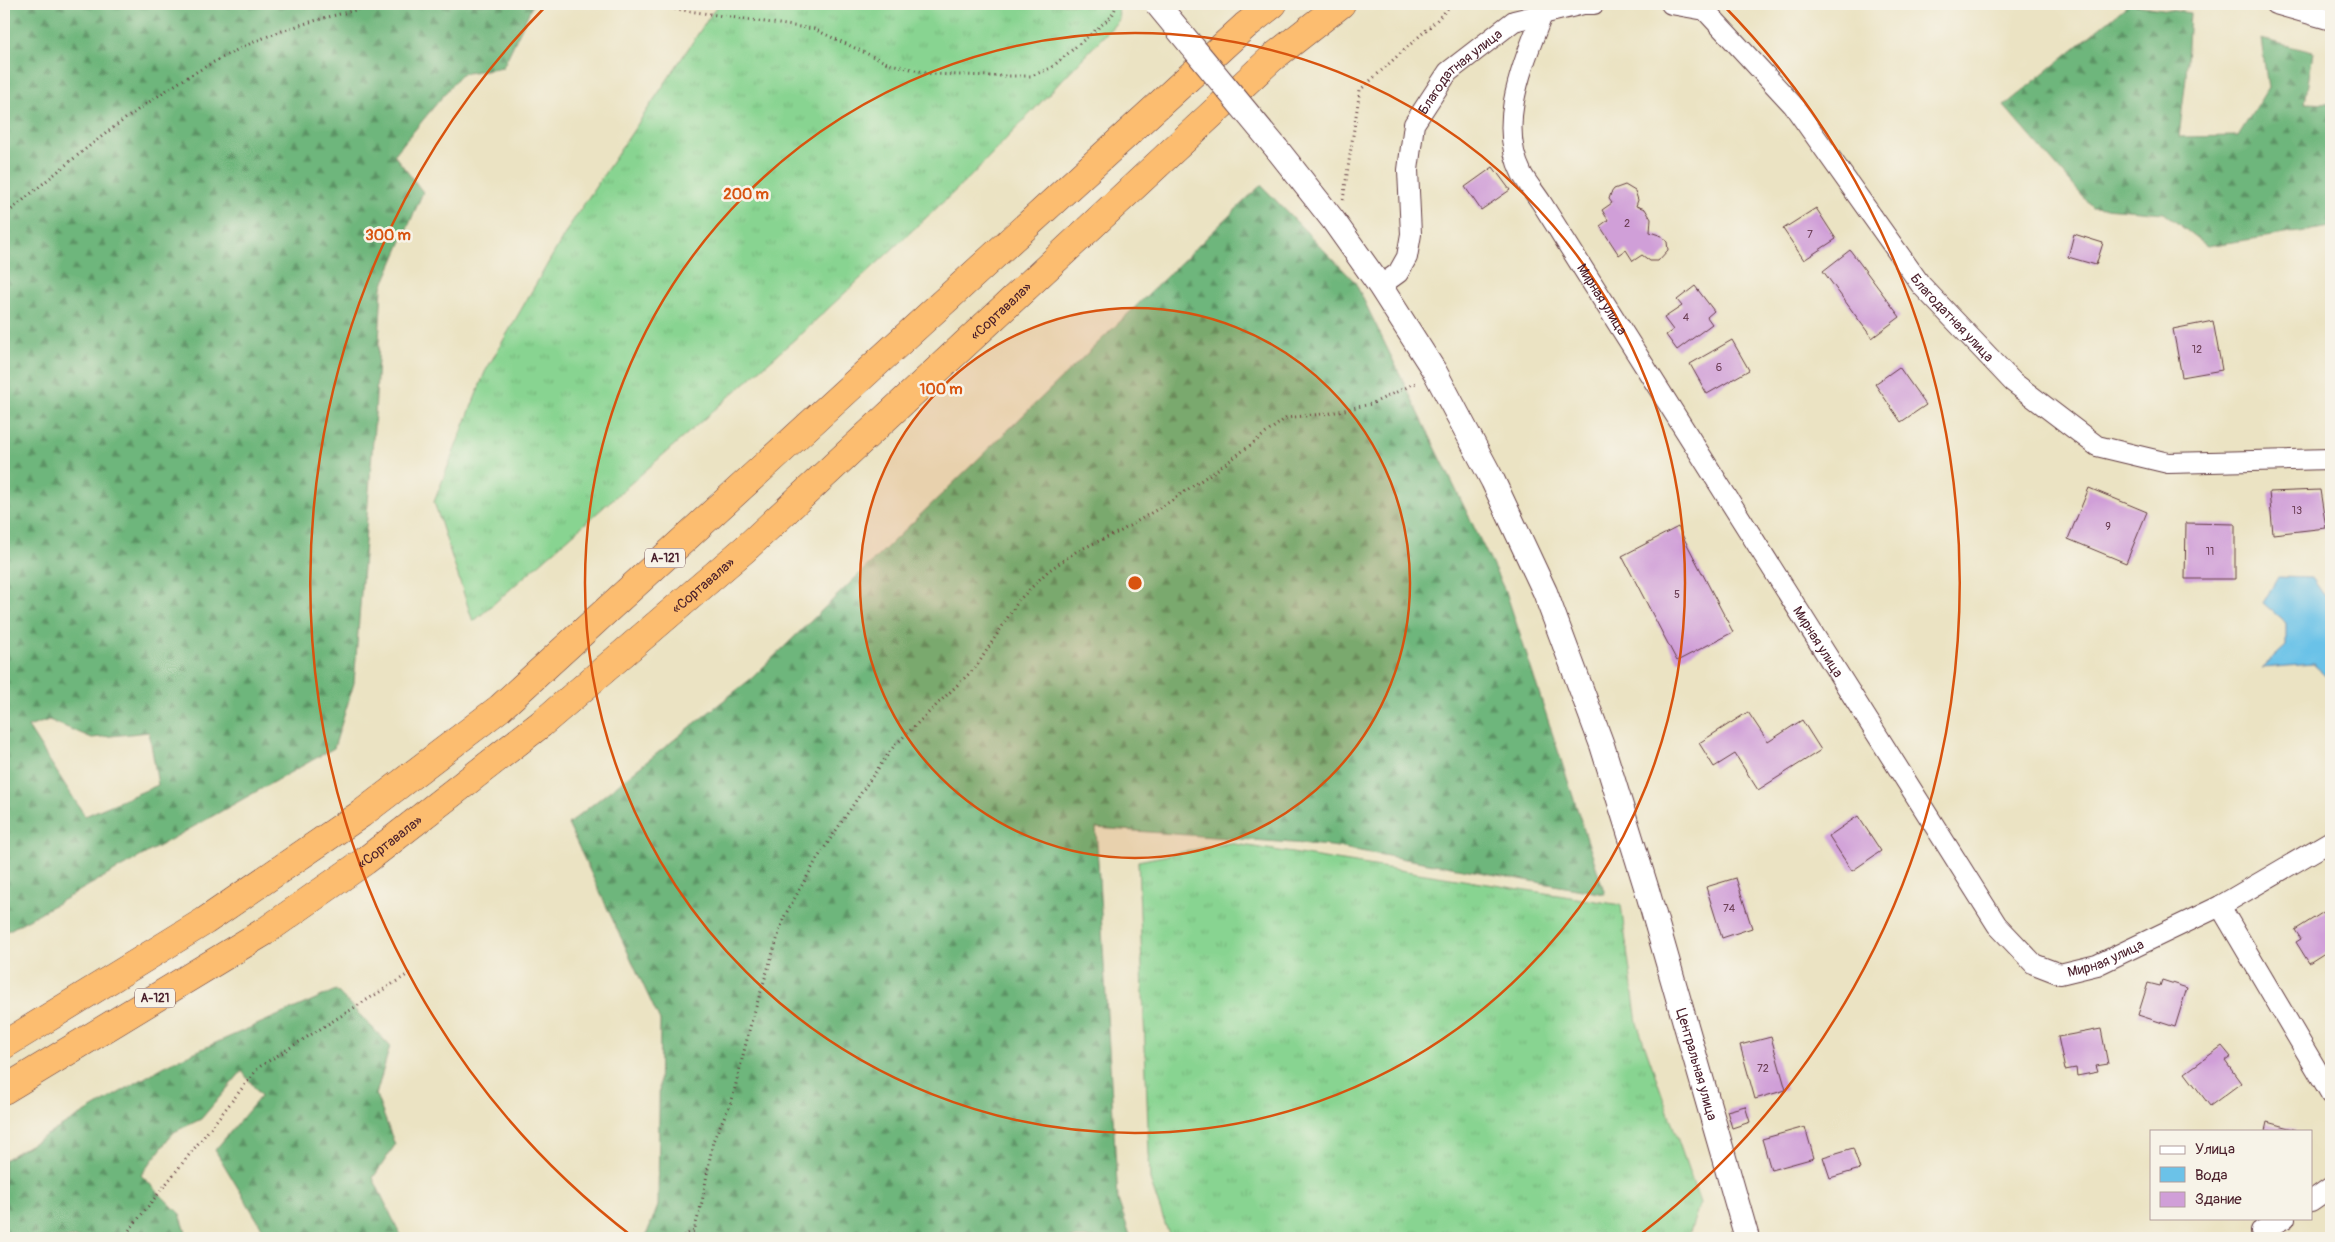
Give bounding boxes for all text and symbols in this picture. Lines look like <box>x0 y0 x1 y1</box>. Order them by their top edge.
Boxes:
street label: Благодатная улица <box>1415 25 1506 118</box>
text: 200 m <box>723 185 769 204</box>
house number: 2 <box>1624 217 1630 230</box>
text: 300 m <box>365 226 411 245</box>
house number: 7 <box>1807 228 1813 241</box>
street label: Мирная улица <box>1573 261 1631 338</box>
street label: Благодатная улица <box>1907 270 1997 365</box>
street label: «Сортавала» <box>967 278 1035 344</box>
house number: 4 <box>1683 311 1690 324</box>
house number: 12 <box>2192 343 2202 356</box>
house number: 6 <box>1716 361 1722 374</box>
text: 100 m <box>920 380 962 399</box>
house number: 13 <box>2292 504 2302 517</box>
house number: 9 <box>2105 520 2111 533</box>
house number: 11 <box>2206 545 2214 558</box>
road number: А-121 <box>645 548 685 568</box>
street label: «Сортавала» <box>668 554 738 617</box>
centre of rings <box>1126 574 1144 592</box>
house number: 5 <box>1674 588 1680 601</box>
street label: Мирная улица <box>1789 603 1847 681</box>
street label: «Сортавала» <box>354 812 426 873</box>
house number: 74 <box>1723 902 1736 915</box>
street label: Мирная улица <box>2066 936 2147 981</box>
road number: А-121 <box>135 988 175 1008</box>
street label: Центральная улица <box>1672 1006 1721 1122</box>
house number: 72 <box>1757 1062 1769 1075</box>
legend <box>2150 1130 2312 1220</box>
text: Улица <box>2195 1140 2235 1159</box>
text: Вода <box>2195 1166 2228 1185</box>
text: Здание <box>2195 1190 2242 1209</box>

